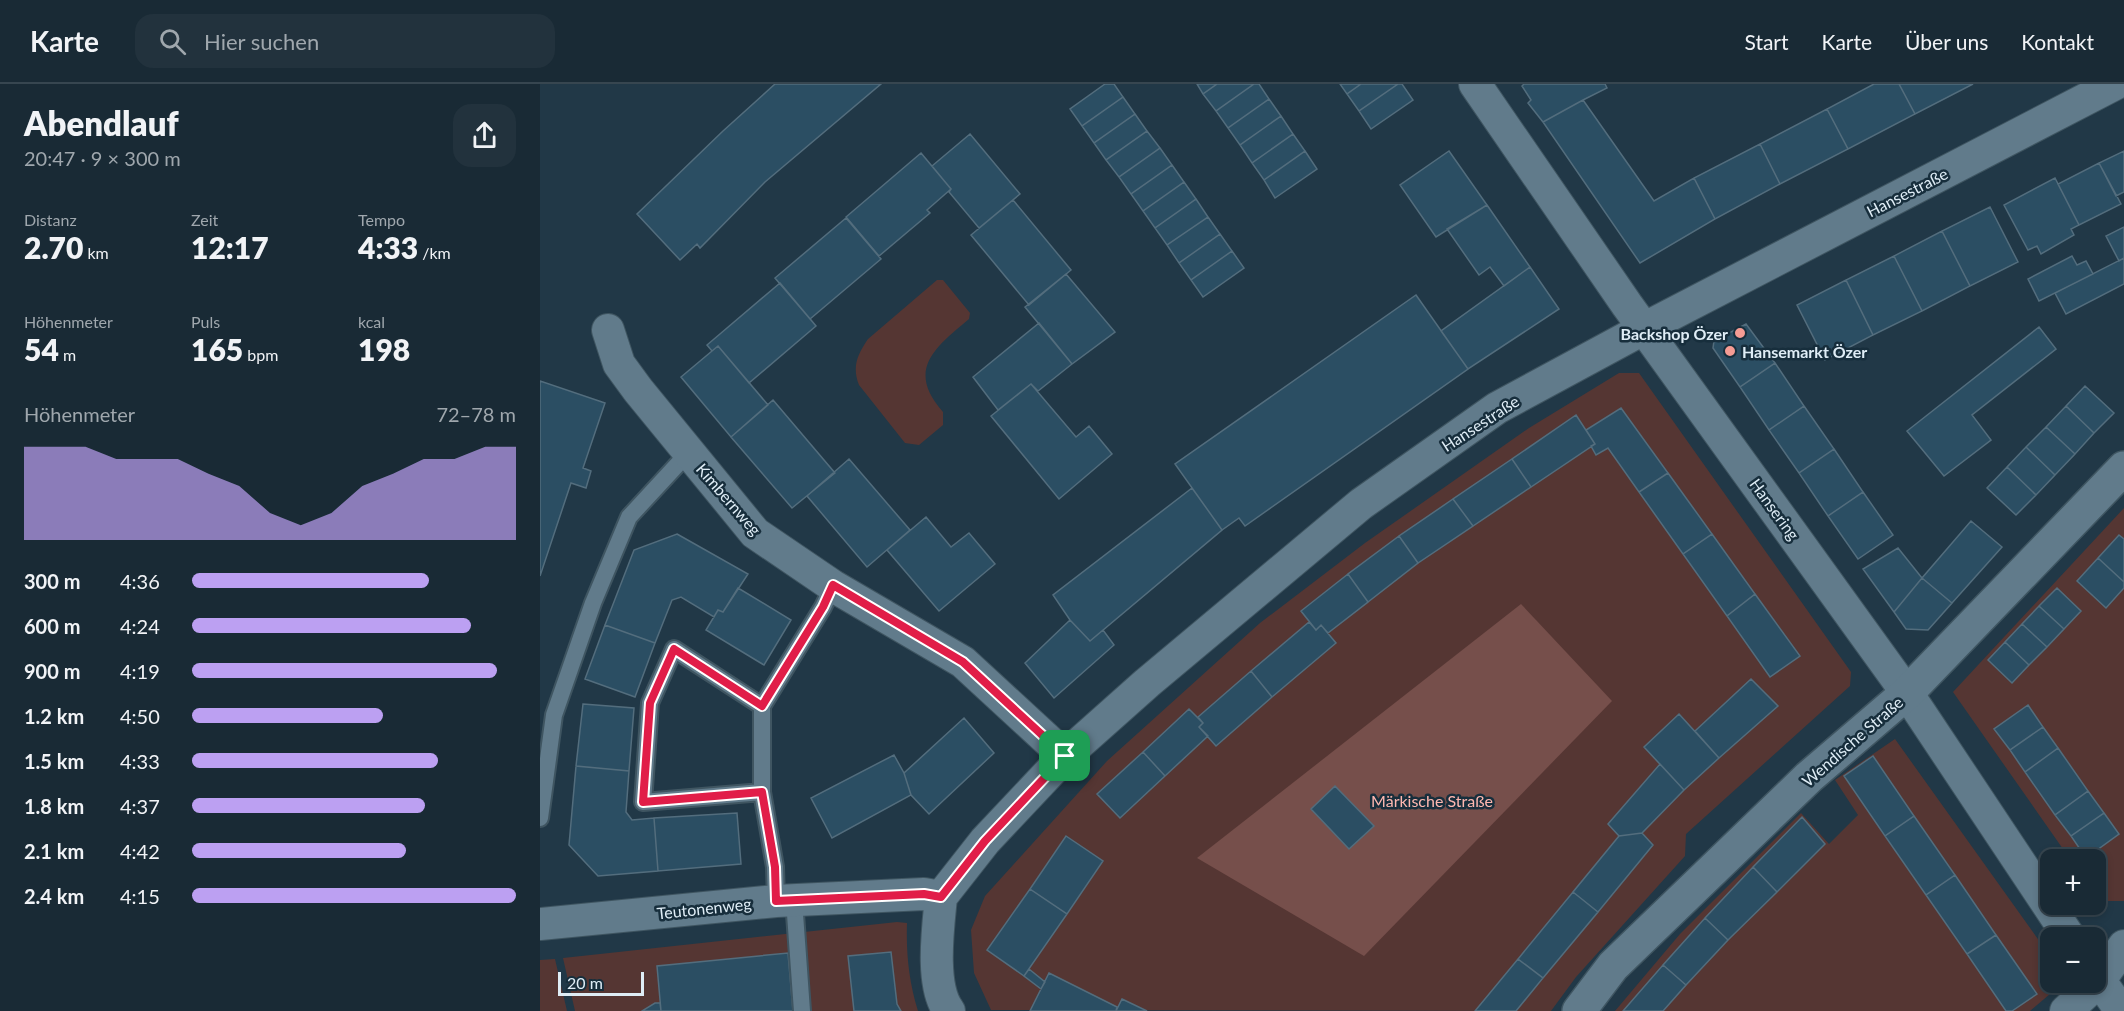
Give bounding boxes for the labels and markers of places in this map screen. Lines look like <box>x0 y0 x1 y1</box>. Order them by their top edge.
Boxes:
place label: Backshop Özer <box>1620 324 1728 343</box>
marker: Backshop Özer <box>1733 326 1747 340</box>
place label: Hansemarkt Özer <box>1742 342 1867 361</box>
marker: Hansemarkt Özer <box>1723 344 1737 358</box>
pin <box>1039 730 1090 781</box>

